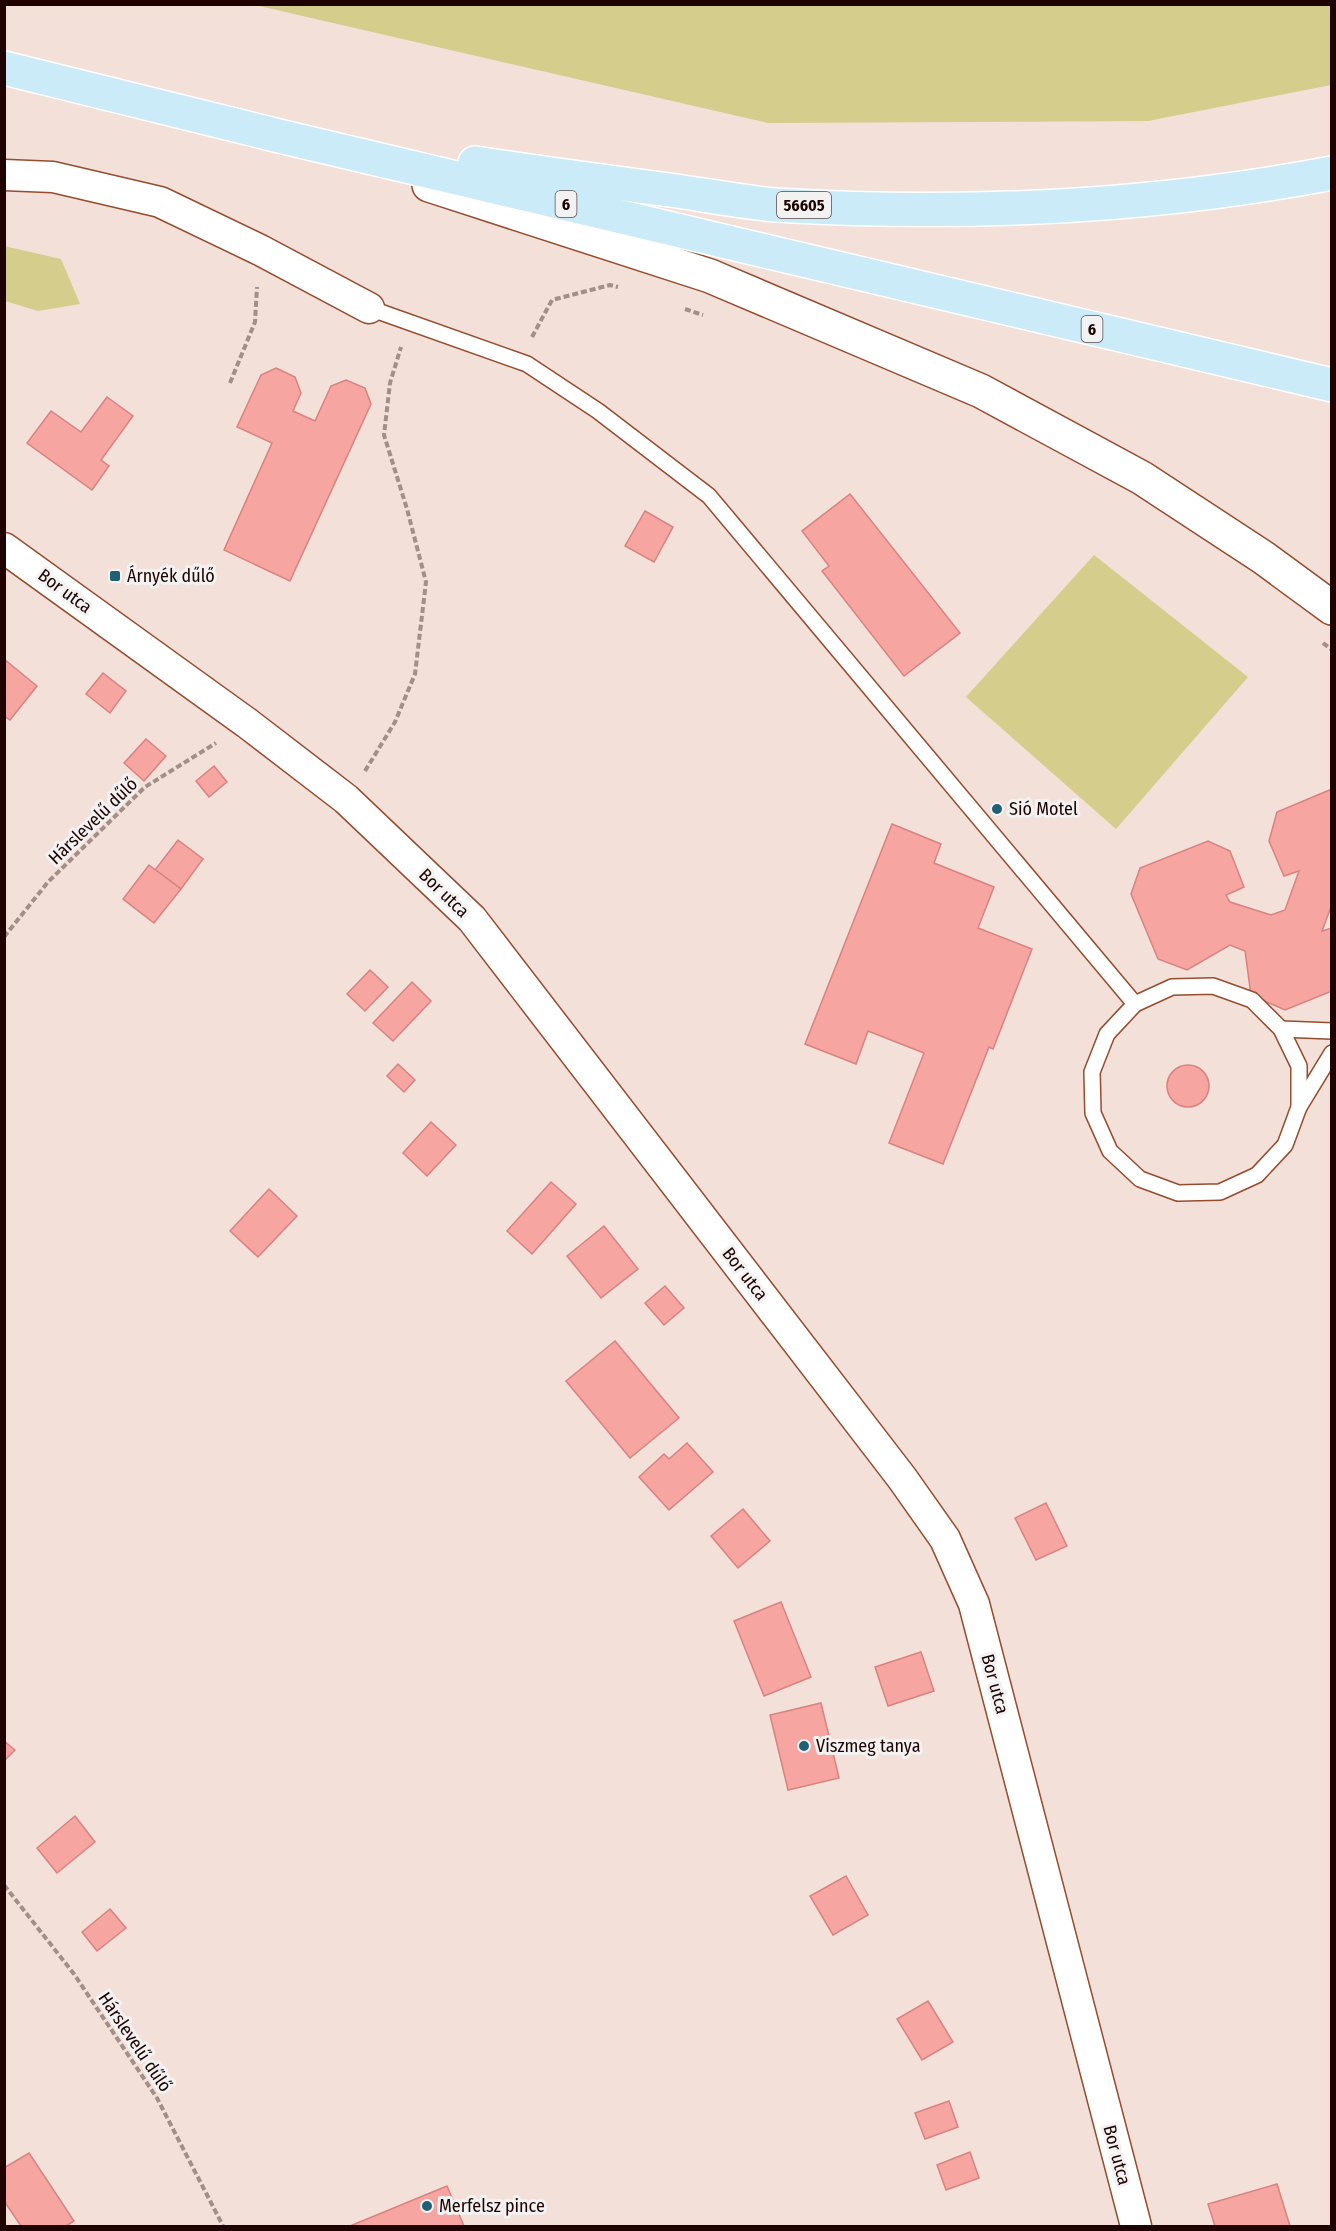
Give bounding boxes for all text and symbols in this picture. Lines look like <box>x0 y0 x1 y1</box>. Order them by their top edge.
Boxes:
road number: 6 <box>556 191 576 217</box>
road number: 56605 <box>777 192 831 218</box>
road number: 6 <box>1082 316 1102 342</box>
street label: Bor utca <box>34 564 96 618</box>
place label: Árnyék dűlő <box>127 564 215 587</box>
marker: Árnyék dűlő <box>108 569 122 583</box>
street label: Hárslevelű dűlő <box>44 773 142 869</box>
place label: Sió Motel <box>1009 798 1078 820</box>
marker: Sió Motel <box>990 802 1004 816</box>
street label: Bor utca <box>414 864 474 922</box>
street label: Bor utca <box>717 1243 773 1305</box>
street label: Bor utca <box>976 1652 1014 1717</box>
place label: Viszmeg tanya <box>816 1735 921 1757</box>
marker: Viszmeg tanya <box>797 1739 811 1753</box>
street label: Hárslevelű dűlő <box>94 1988 176 2096</box>
street label: Bor utca <box>1098 2123 1136 2188</box>
place label: Merfelsz pince <box>439 2195 545 2217</box>
marker: Merfelsz pince <box>420 2199 434 2213</box>

